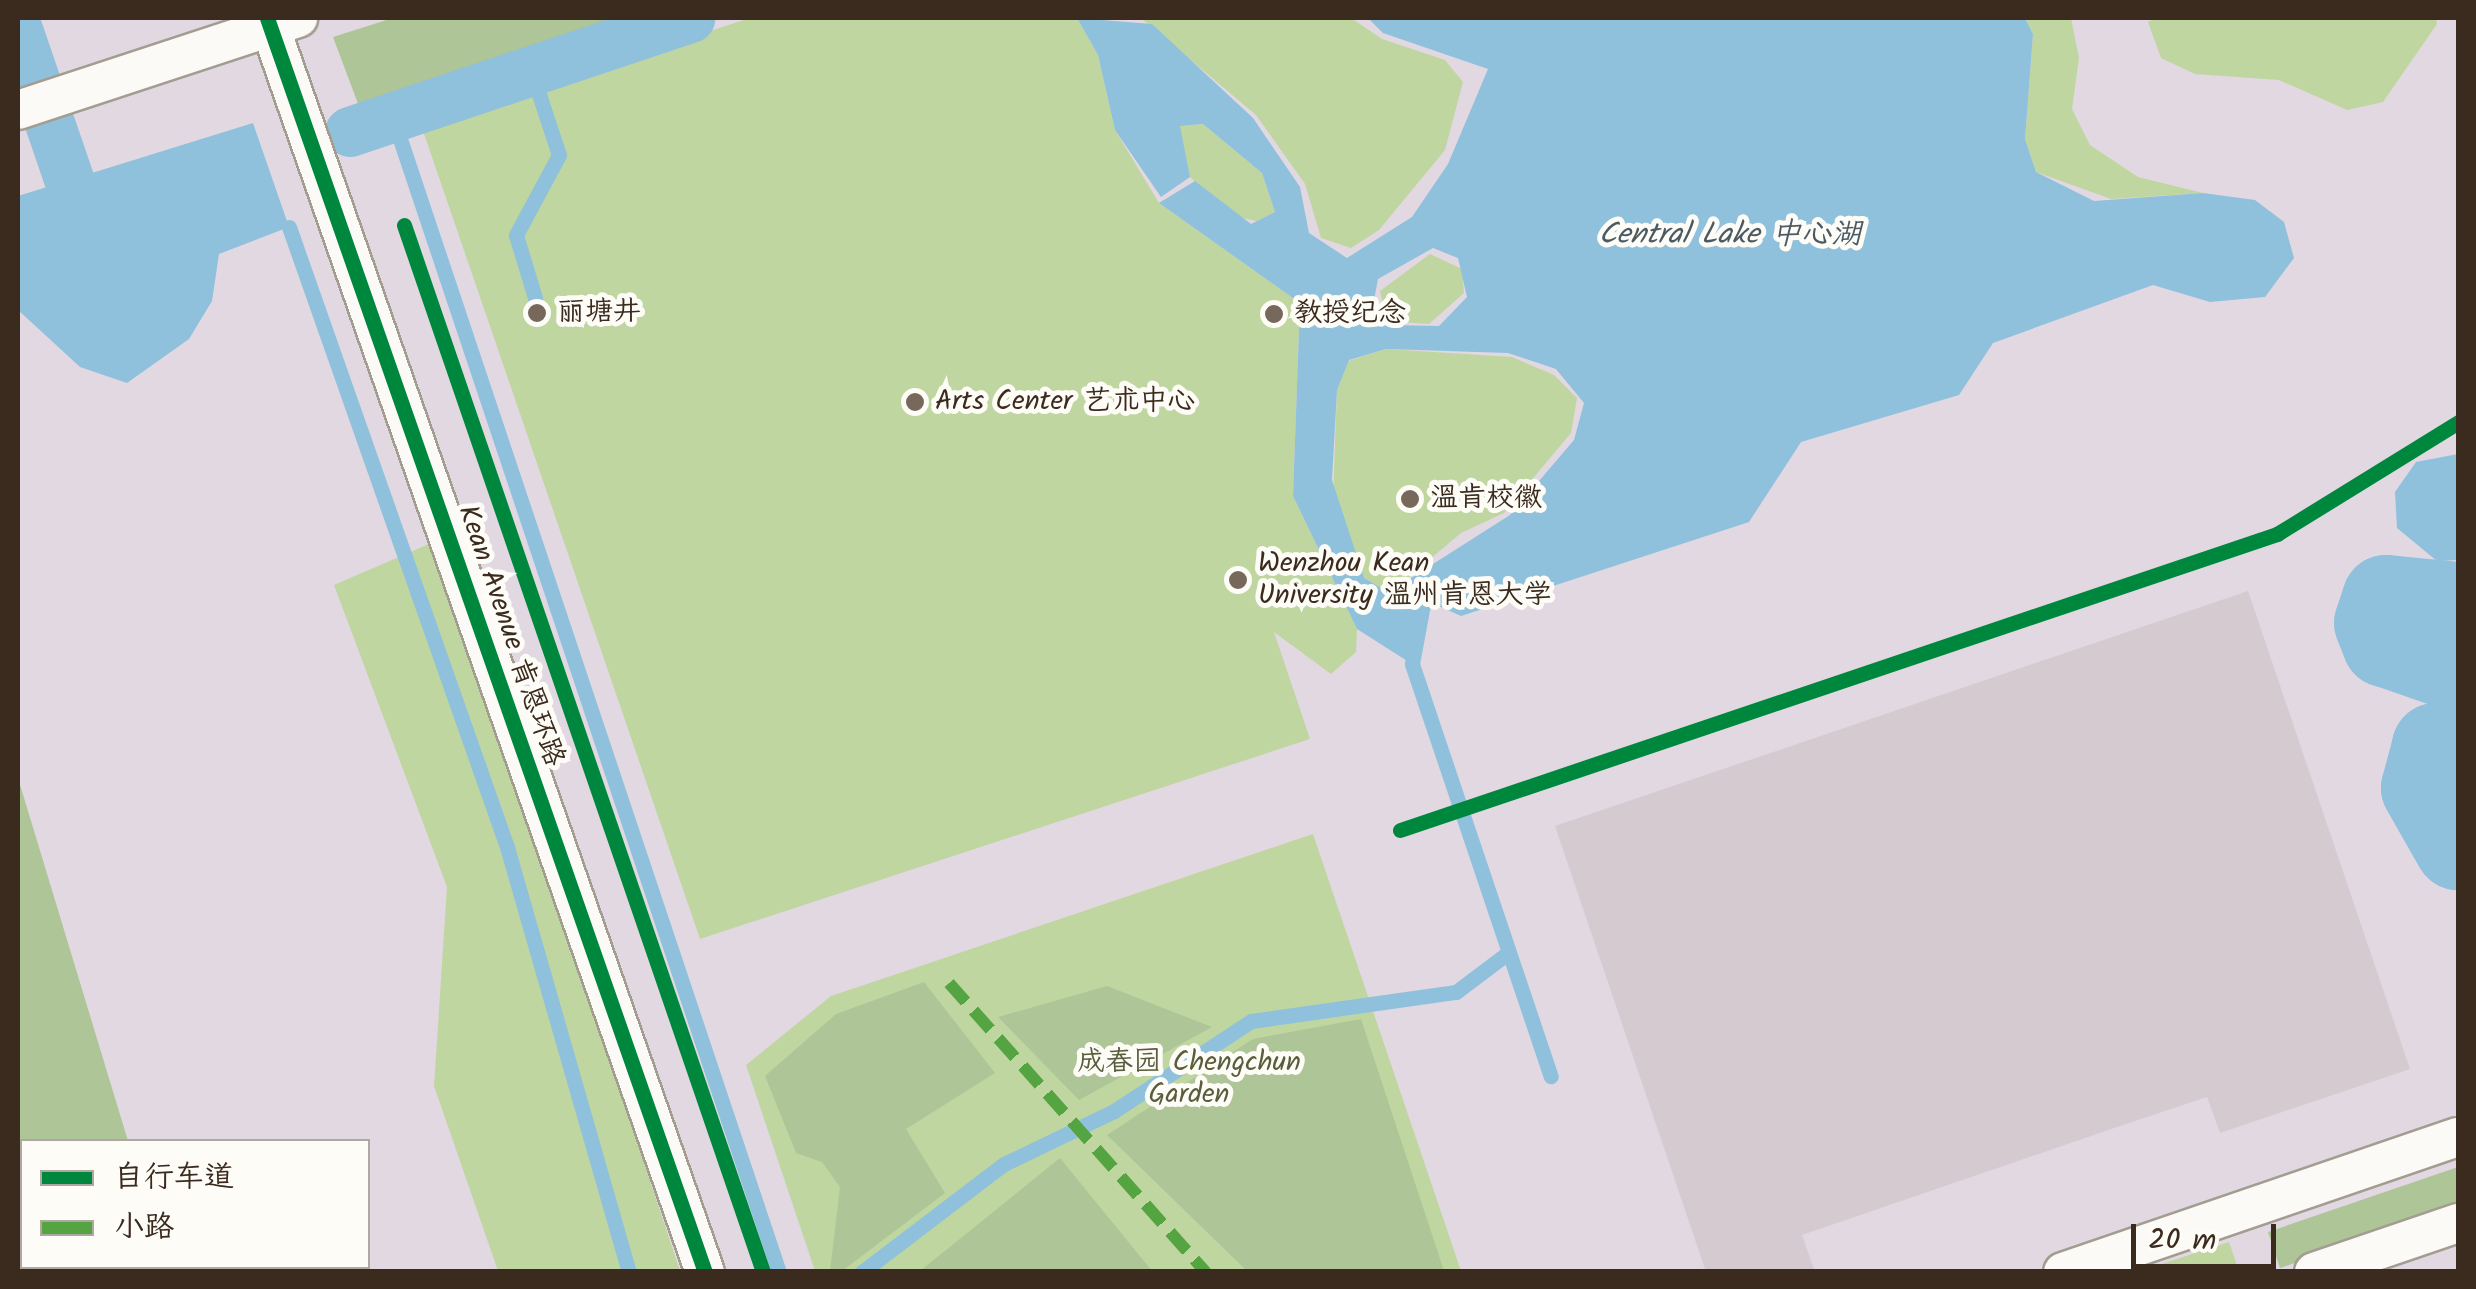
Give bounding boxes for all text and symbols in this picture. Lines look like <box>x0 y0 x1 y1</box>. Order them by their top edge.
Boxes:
water label: Central Lake 中心湖 <box>1599 217 1861 253</box>
place label: 丽塘井 <box>557 296 641 330</box>
place label: 教授纪念 <box>1294 297 1406 331</box>
marker: 丽塘井 <box>526 302 548 324</box>
marker: 教授纪念 <box>1263 303 1285 325</box>
place label: Arts Center 艺术中心 <box>935 385 1196 419</box>
marker: Arts Center 艺术中心 <box>904 391 926 413</box>
place label: 温肯校徽 <box>1430 482 1542 516</box>
marker: 温肯校徽 <box>1399 488 1421 510</box>
street label: Kean Avenue 肯恩环路 <box>449 501 571 771</box>
place label: Wenzhou Kean University 温州肯恩大学 <box>1258 547 1552 613</box>
marker: Wenzhou Kean University 温州肯恩大学 <box>1227 569 1249 591</box>
park label: 成春园 Chengchun Garden <box>1077 1046 1301 1112</box>
legend <box>20 1139 370 1269</box>
text: 自行车道 <box>114 1154 234 1202</box>
text: 小路 <box>114 1204 174 1252</box>
scale bar <box>2136 1204 2281 1266</box>
text: 20 m <box>2148 1217 2216 1265</box>

